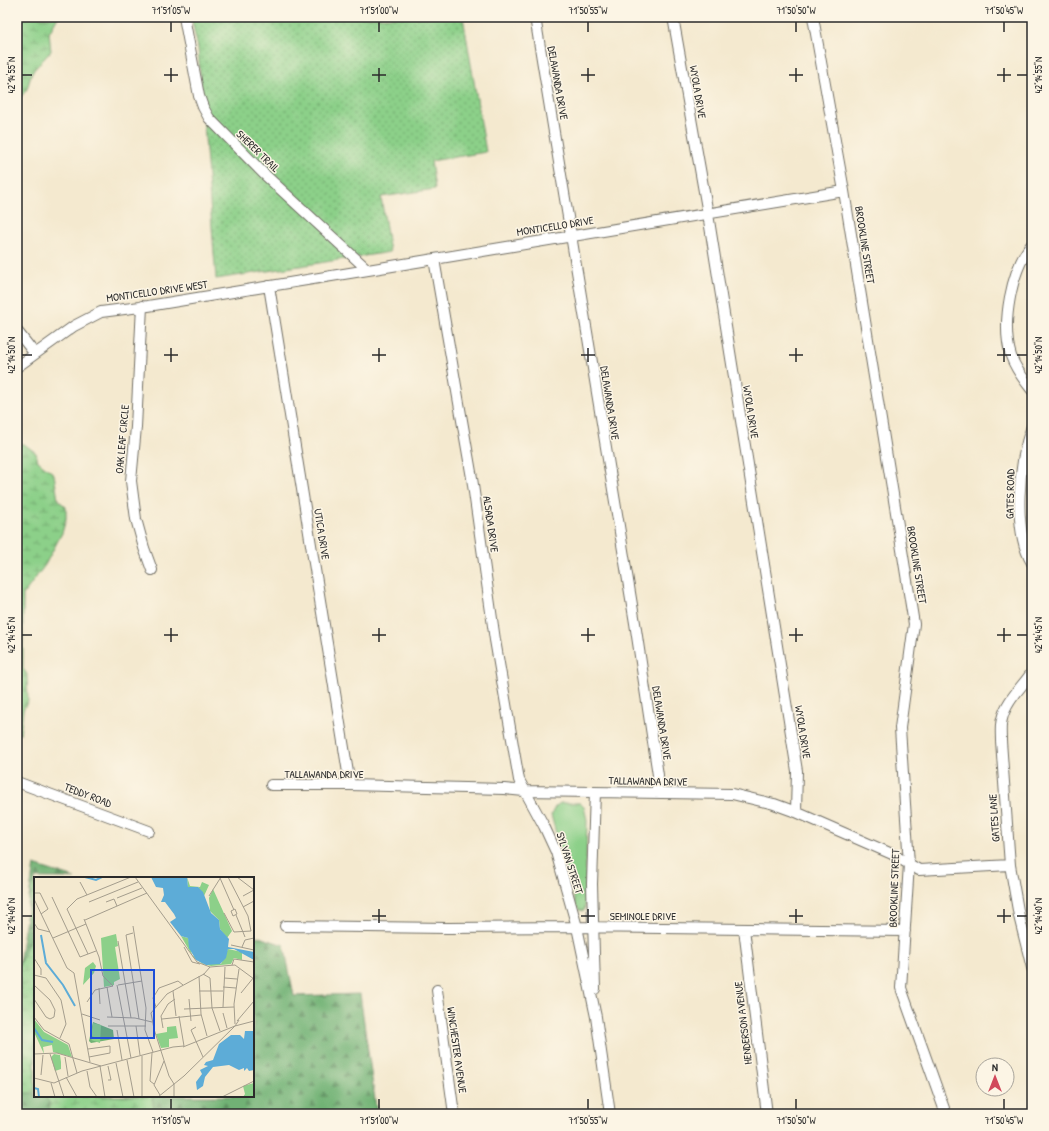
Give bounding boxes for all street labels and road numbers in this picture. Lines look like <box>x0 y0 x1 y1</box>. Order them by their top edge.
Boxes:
street label: DELAWANDA DRIVE <box>545 45 571 121</box>
street label: WYOLA DRIVE <box>686 64 710 120</box>
street label: SHERER TRAIL <box>233 127 283 175</box>
street label: BROOKLINE STREET <box>852 205 878 286</box>
street label: MONTICELLO DRIVE <box>515 213 595 239</box>
street label: MONTICELLO DRIVE WEST <box>105 277 209 305</box>
street label: DELAWANDA DRIVE <box>597 365 623 441</box>
street label: WYOLA DRIVE <box>740 384 762 440</box>
street label: OAK LEAF CIRCLE <box>112 404 132 474</box>
street label: GATES ROAD <box>1003 468 1017 519</box>
street label: ALSADA DRIVE <box>480 495 502 553</box>
street label: UTICA DRIVE <box>311 507 333 561</box>
street label: BROOKLINE STREET <box>904 525 930 606</box>
street label: DELAWANDA DRIVE <box>649 685 675 761</box>
street label: WYOLA DRIVE <box>792 704 814 760</box>
street label: TALLAWANDA DRIVE <box>284 767 364 781</box>
street label: TALLAWANDA DRIVE <box>608 773 688 789</box>
street label: TEDDY ROAD <box>62 780 114 811</box>
street label: GATES LANE <box>985 793 1003 843</box>
street label: SYLVAN STREET <box>553 830 587 896</box>
street label: BROOKLINE STREET <box>886 848 902 927</box>
street label: SEMINOLE DRIVE <box>610 909 676 923</box>
street label: HENDERSON AVENUE <box>731 980 755 1065</box>
street label: WINCHESTER AVENUE <box>444 1006 470 1094</box>

